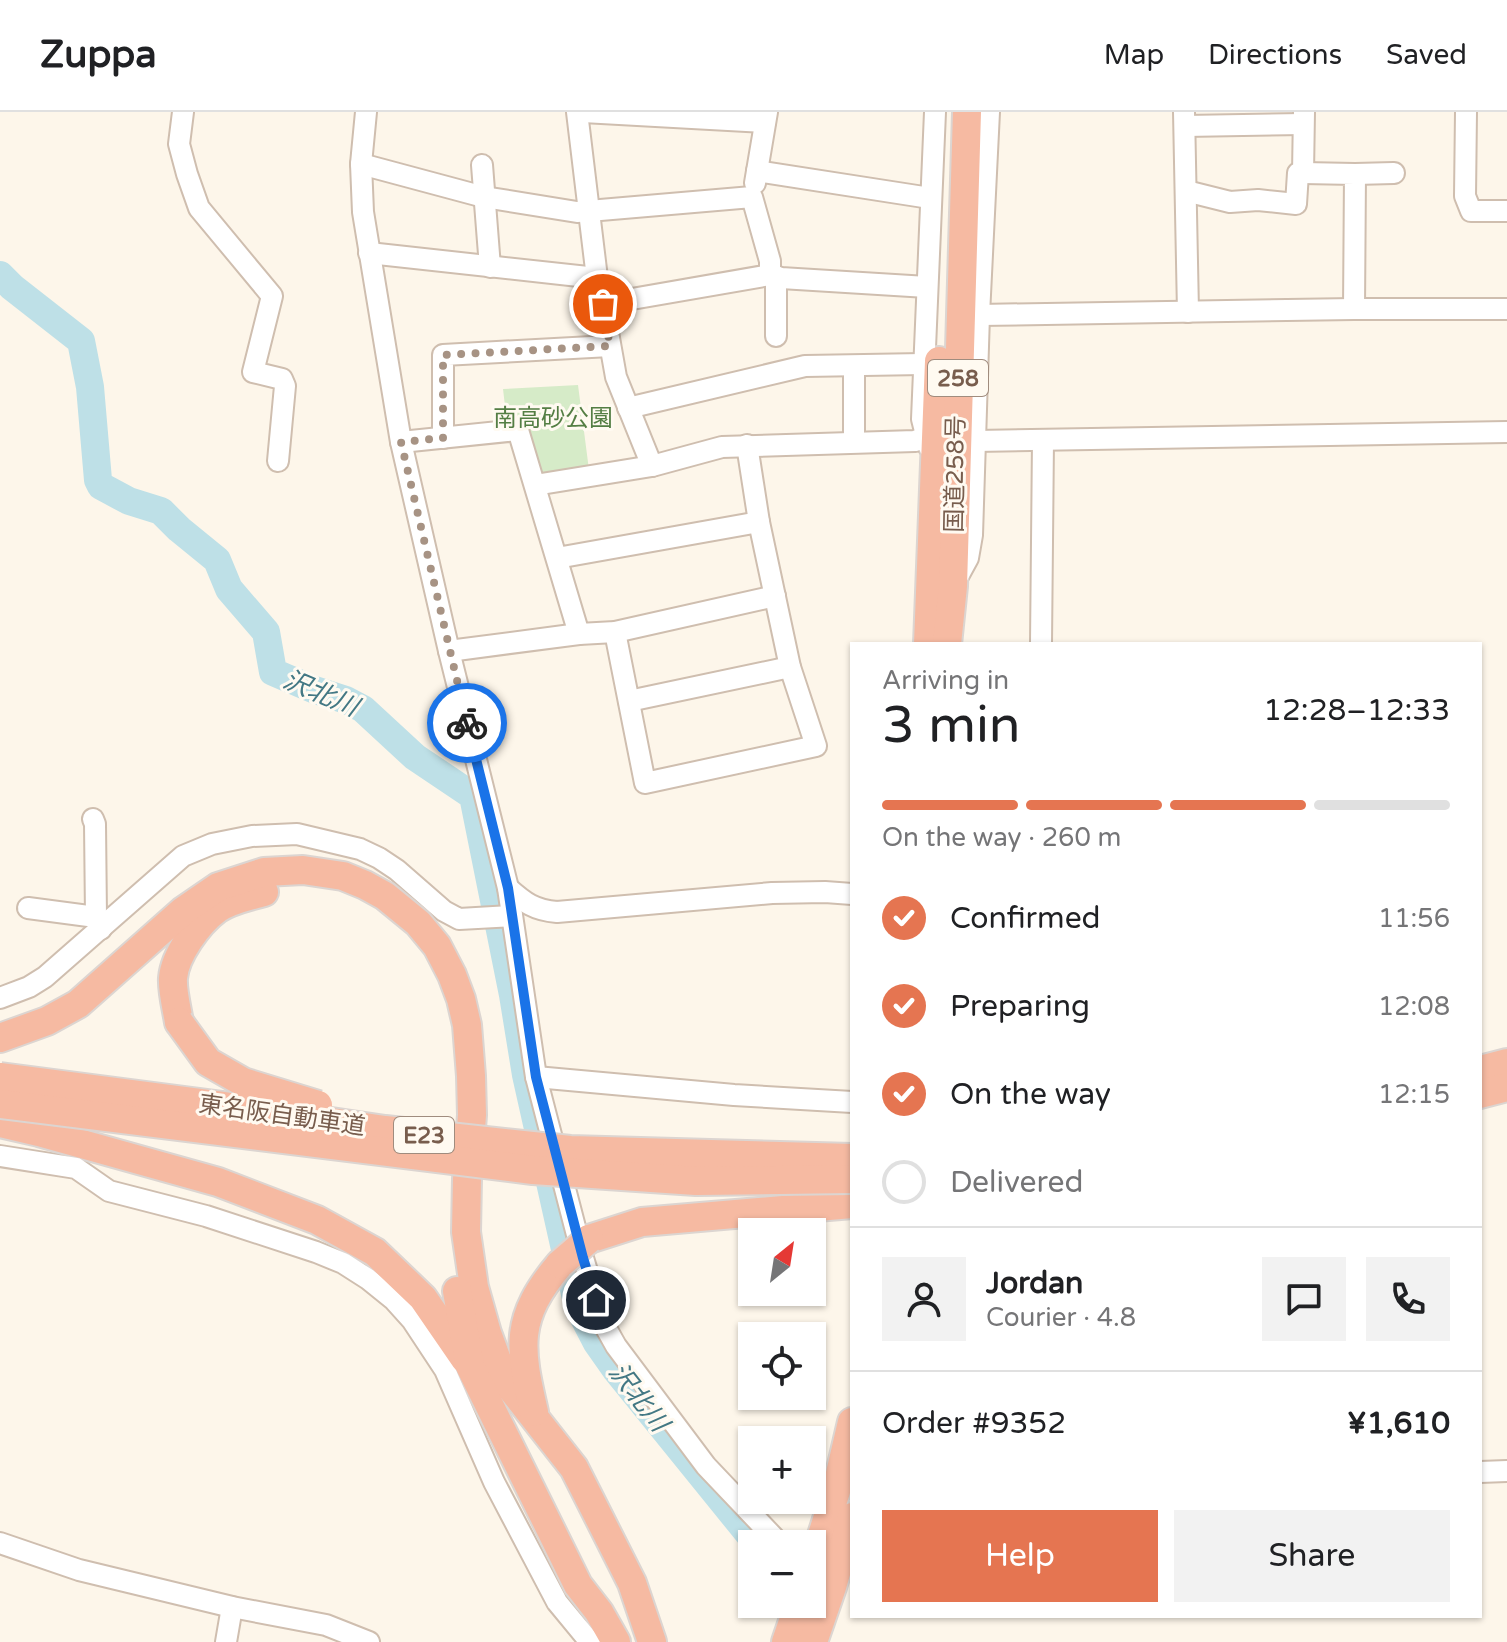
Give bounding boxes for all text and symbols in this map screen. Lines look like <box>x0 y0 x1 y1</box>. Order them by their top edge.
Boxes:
text: Zuppa <box>40 32 157 78</box>
text: Map <box>1104 38 1164 72</box>
text: Directions <box>1208 38 1342 72</box>
text: Saved <box>1386 38 1467 72</box>
pin <box>569 270 637 338</box>
icon: bag <box>581 282 625 326</box>
road number: 258 <box>928 360 988 396</box>
park label: 南高砂公園 <box>493 404 613 433</box>
street label: 国道258号 <box>940 415 971 533</box>
water label: 沢北川 <box>279 664 366 724</box>
text: Arriving in <box>882 665 1009 696</box>
courier <box>427 683 507 763</box>
text: 12:28–12:33 <box>1263 692 1450 729</box>
text: 3 min <box>882 694 1021 757</box>
icon: bike <box>445 701 489 745</box>
text: On the way · 260 m <box>882 822 1121 853</box>
icon: check <box>882 896 926 940</box>
text: Confirmed <box>950 900 1101 937</box>
text: 11:56 <box>1378 903 1450 934</box>
icon: check <box>882 984 926 1028</box>
text: Preparing <box>950 988 1090 1025</box>
text: 12:08 <box>1378 991 1450 1022</box>
icon: check <box>882 1072 926 1116</box>
text: On the way <box>950 1076 1111 1113</box>
text: 12:15 <box>1378 1079 1450 1110</box>
street label: 東名阪自動車道 <box>197 1089 367 1142</box>
road number: E23 <box>394 1117 454 1153</box>
text: Delivered <box>950 1164 1084 1201</box>
north arrow <box>738 1218 826 1306</box>
map controls <box>738 1218 826 1618</box>
button: person <box>882 1257 966 1341</box>
button: chat <box>1262 1257 1346 1341</box>
button: phone <box>1366 1257 1450 1341</box>
text: Jordan <box>986 1265 1083 1302</box>
pin <box>562 1266 630 1334</box>
icon: home <box>574 1278 618 1322</box>
text: Courier · 4.8 <box>986 1302 1136 1333</box>
button: locate <box>738 1322 826 1410</box>
water label: 沢北川 <box>602 1357 677 1440</box>
text: Order #9352 <box>882 1405 1066 1442</box>
text: ¥1,610 <box>1347 1405 1450 1442</box>
button: + <box>738 1426 826 1514</box>
button: Help <box>882 1510 1158 1602</box>
button: Share <box>1174 1510 1450 1602</box>
button: − <box>738 1530 826 1618</box>

